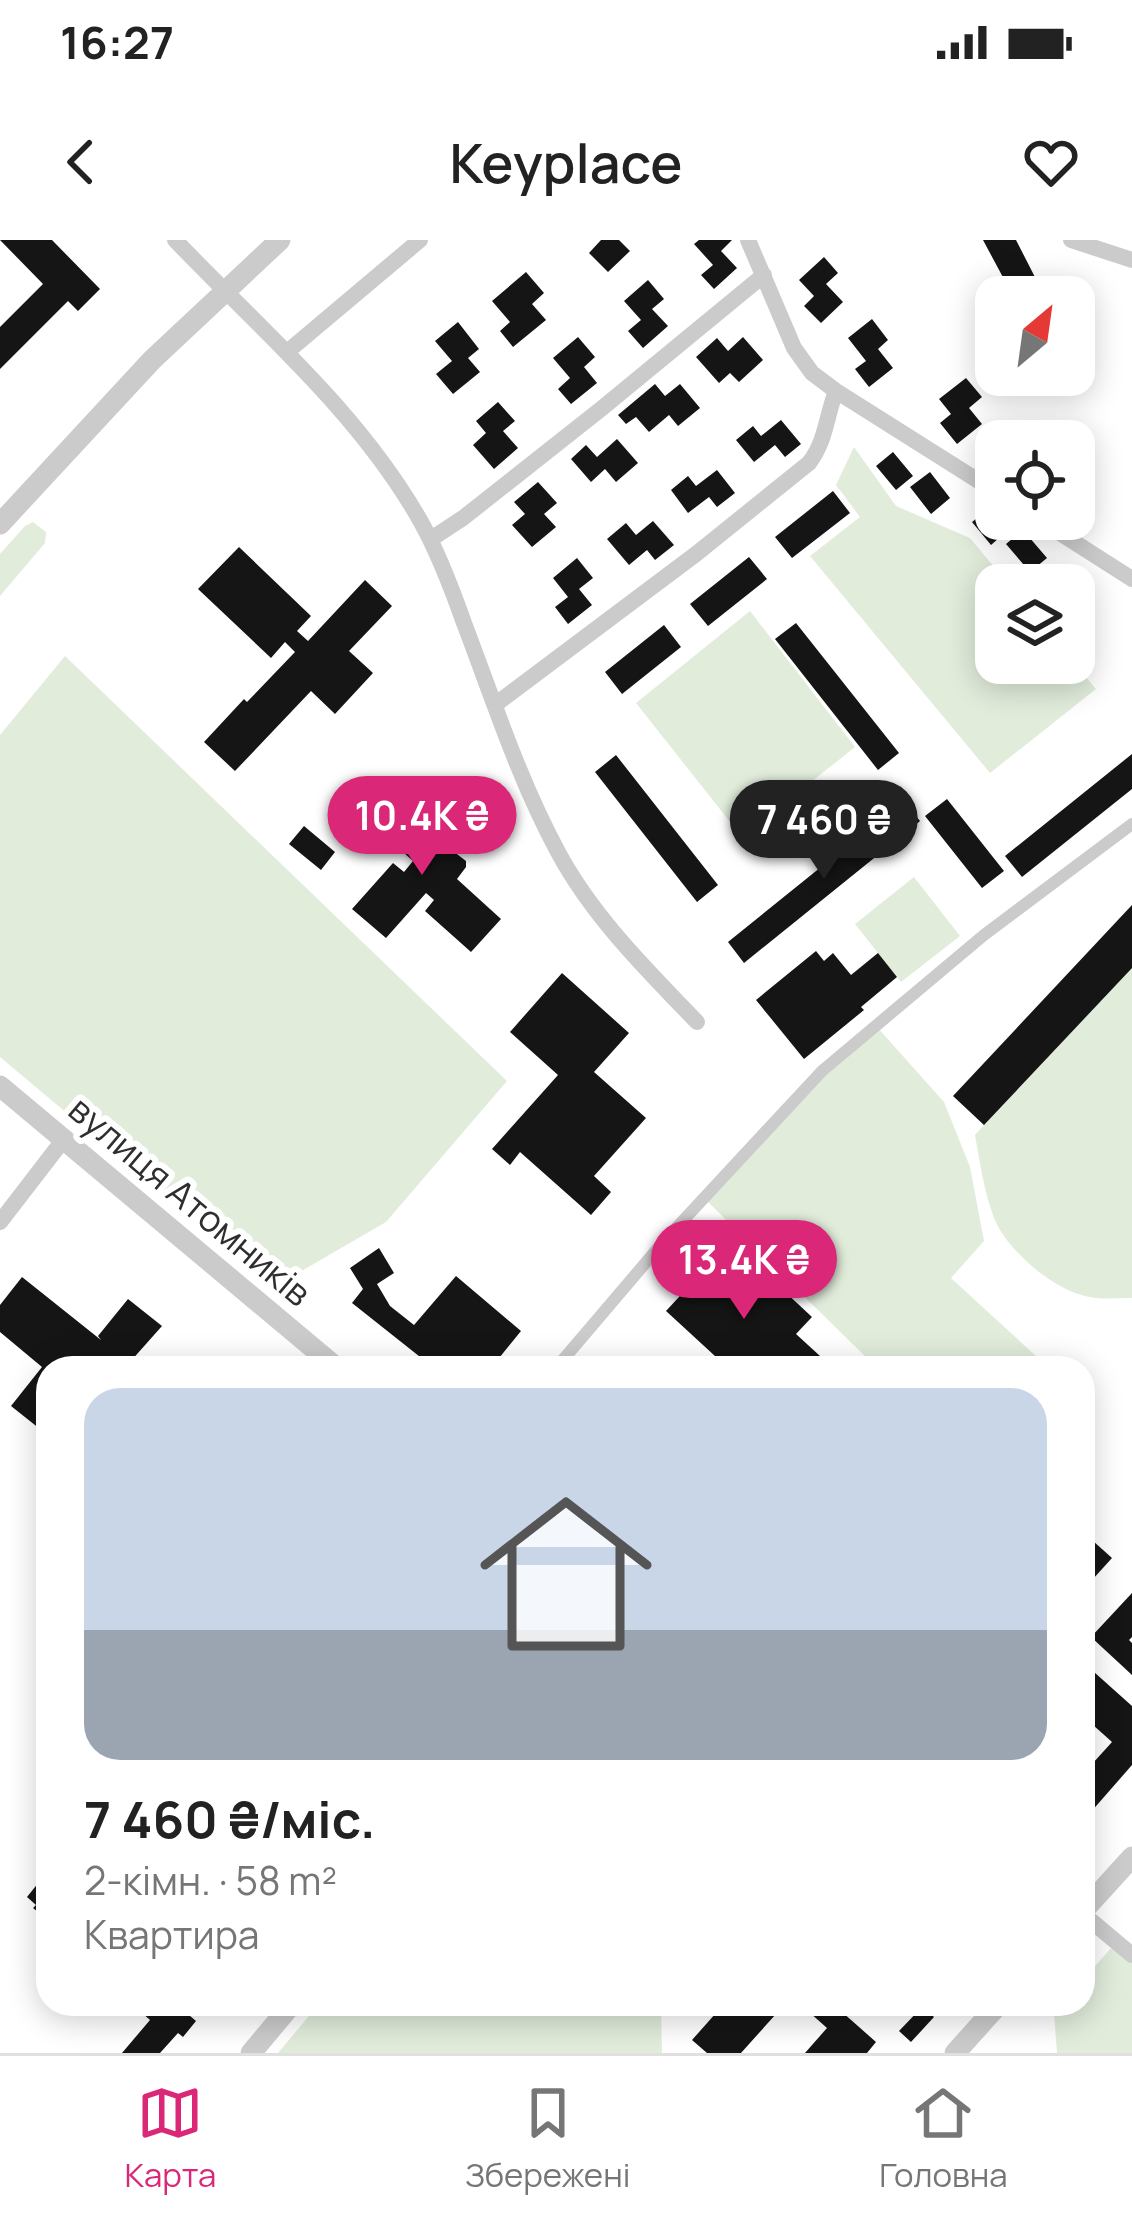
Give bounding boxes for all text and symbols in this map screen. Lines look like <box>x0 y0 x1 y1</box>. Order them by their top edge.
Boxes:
text: 16:27 <box>60 11 174 73</box>
text: Keyplace <box>449 125 683 199</box>
icon: back <box>48 129 114 195</box>
icon: heart <box>1018 129 1084 195</box>
north arrow <box>975 276 1095 396</box>
map controls <box>975 276 1095 684</box>
button: locate <box>975 420 1095 540</box>
button: layers <box>975 564 1095 684</box>
pin: 10.4K ₴ <box>311 776 533 878</box>
pin: 7 460 ₴ <box>713 780 935 882</box>
text: 10.4K ₴ <box>355 788 490 842</box>
text: 7 460 ₴ <box>757 792 891 846</box>
street label: вулиця Атомників <box>59 1085 322 1317</box>
pin: 13.4K ₴ <box>633 1220 855 1322</box>
text: 13.4K ₴ <box>678 1232 810 1286</box>
icon: home <box>458 1466 674 1682</box>
text: 7 460 ₴/міс. <box>84 1784 375 1853</box>
text: 2-кімн. · 58 m² <box>84 1853 337 1907</box>
text: Квартира <box>84 1907 259 1961</box>
tab: Карта <box>124 2080 216 2197</box>
tab: Збережені <box>465 2080 630 2197</box>
tab: Головна <box>879 2080 1008 2197</box>

